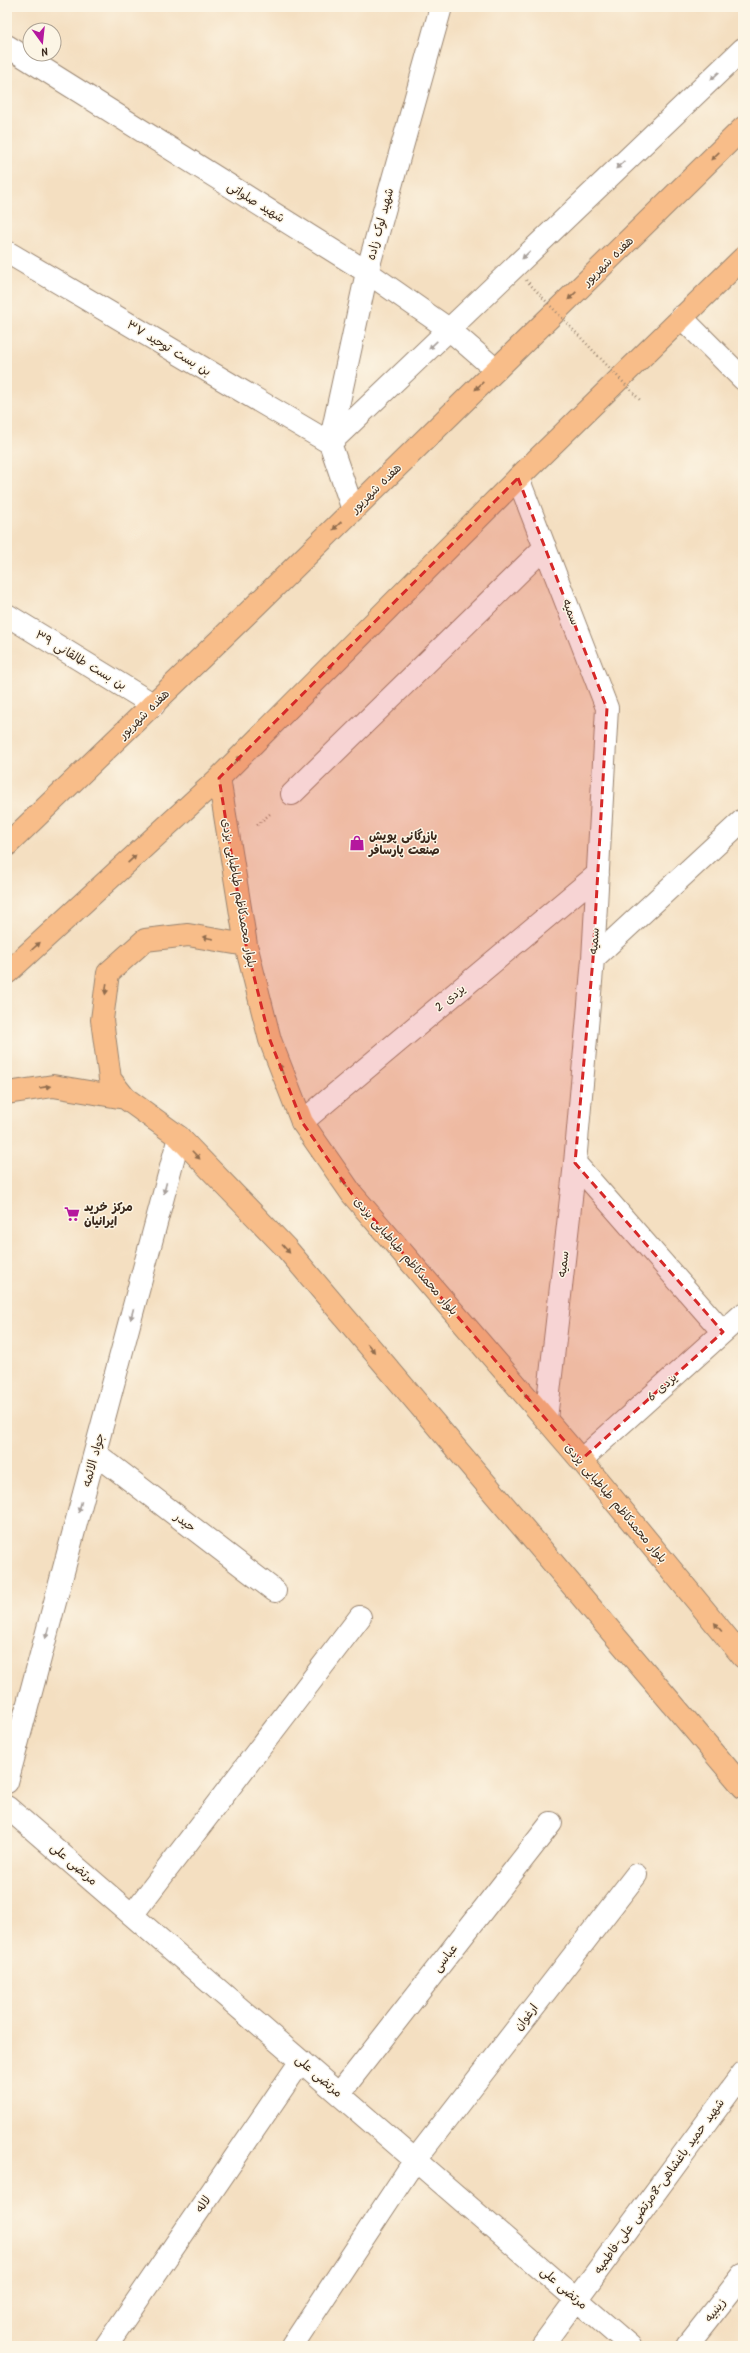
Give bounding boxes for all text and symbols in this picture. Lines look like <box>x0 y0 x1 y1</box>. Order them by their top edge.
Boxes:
north arrow <box>22 22 62 62</box>
text: N <box>39 41 50 60</box>
one-way arrow <box>710 71 720 81</box>
one-way arrow <box>710 151 720 160</box>
one-way arrow <box>615 161 625 170</box>
street label: شهید صلواتی <box>223 177 288 228</box>
street label: شهید لوک زاده <box>362 186 399 262</box>
street label: هفده شهریور <box>578 232 638 291</box>
one-way arrow <box>521 250 531 259</box>
one-way arrow <box>567 291 577 300</box>
street label: بن بست توحید ۳۷ <box>123 316 215 381</box>
one-way arrow <box>428 341 438 350</box>
one-way arrow <box>474 382 484 391</box>
street label: هفده شهریور <box>346 459 406 518</box>
one-way arrow <box>332 522 342 531</box>
street label: سمیه <box>557 596 584 628</box>
street label: بن‌ بست طالقانی ۳۹ <box>31 626 130 695</box>
one-way arrow <box>324 663 334 673</box>
street label: هفده شهریور <box>114 685 174 744</box>
one-way arrow <box>232 755 242 765</box>
street label: بلوار محمدکاظم طباطبایی یزدی <box>216 817 261 969</box>
place label: بازرگانی پویش صنعت پارسافر <box>368 827 440 860</box>
shop icon: بازرگانی پویش صنعت پارسافر <box>348 834 366 852</box>
one-way arrow <box>127 854 137 863</box>
street label: سمیه <box>584 927 605 955</box>
one-way arrow <box>202 935 214 941</box>
one-way arrow <box>31 942 41 951</box>
street label: یزدی 2 <box>431 980 470 1017</box>
one-way arrow <box>103 983 109 995</box>
one-way arrow <box>278 1062 284 1074</box>
one-way arrow <box>39 1084 52 1090</box>
one-way arrow <box>191 1150 201 1160</box>
one-way arrow <box>340 1176 348 1187</box>
one-way arrow <box>162 1182 168 1194</box>
street label: بلوار محمدکاظم طباطبایی یزدی <box>349 1193 462 1320</box>
place label: مرکز خرید ایرانیان <box>84 1198 133 1231</box>
supermarket icon: مرکز خرید ایرانیان <box>63 1205 81 1223</box>
one-way arrow <box>282 1243 291 1254</box>
street label: سمیه <box>553 1250 574 1278</box>
one-way arrow <box>128 1308 134 1320</box>
one-way arrow <box>366 1342 375 1353</box>
street label: یزدی 6 <box>643 1369 682 1406</box>
one-way arrow <box>523 1393 532 1403</box>
street label: جواد الائمه <box>77 1431 110 1489</box>
street label: بلوار محمدکاظم طباطبایی یزدی <box>560 1439 672 1567</box>
one-way arrow <box>77 1501 83 1513</box>
street label: حیدر <box>169 1507 200 1537</box>
one-way arrow <box>714 1622 723 1632</box>
one-way arrow <box>44 1627 50 1639</box>
street label: مرتضی علی <box>46 1838 102 1890</box>
street label: عباسی <box>428 1940 462 1976</box>
street label: ارغوان <box>510 2000 543 2035</box>
street label: مرتضی علی <box>291 2050 347 2102</box>
street label: شهید حمید باغشاهی-8مرتضی علی-فاطمیه <box>589 2095 730 2278</box>
street label: لاله <box>191 2192 216 2217</box>
street label: مرتضی علی <box>536 2262 592 2314</box>
street label: زینبیه <box>700 2294 731 2326</box>

